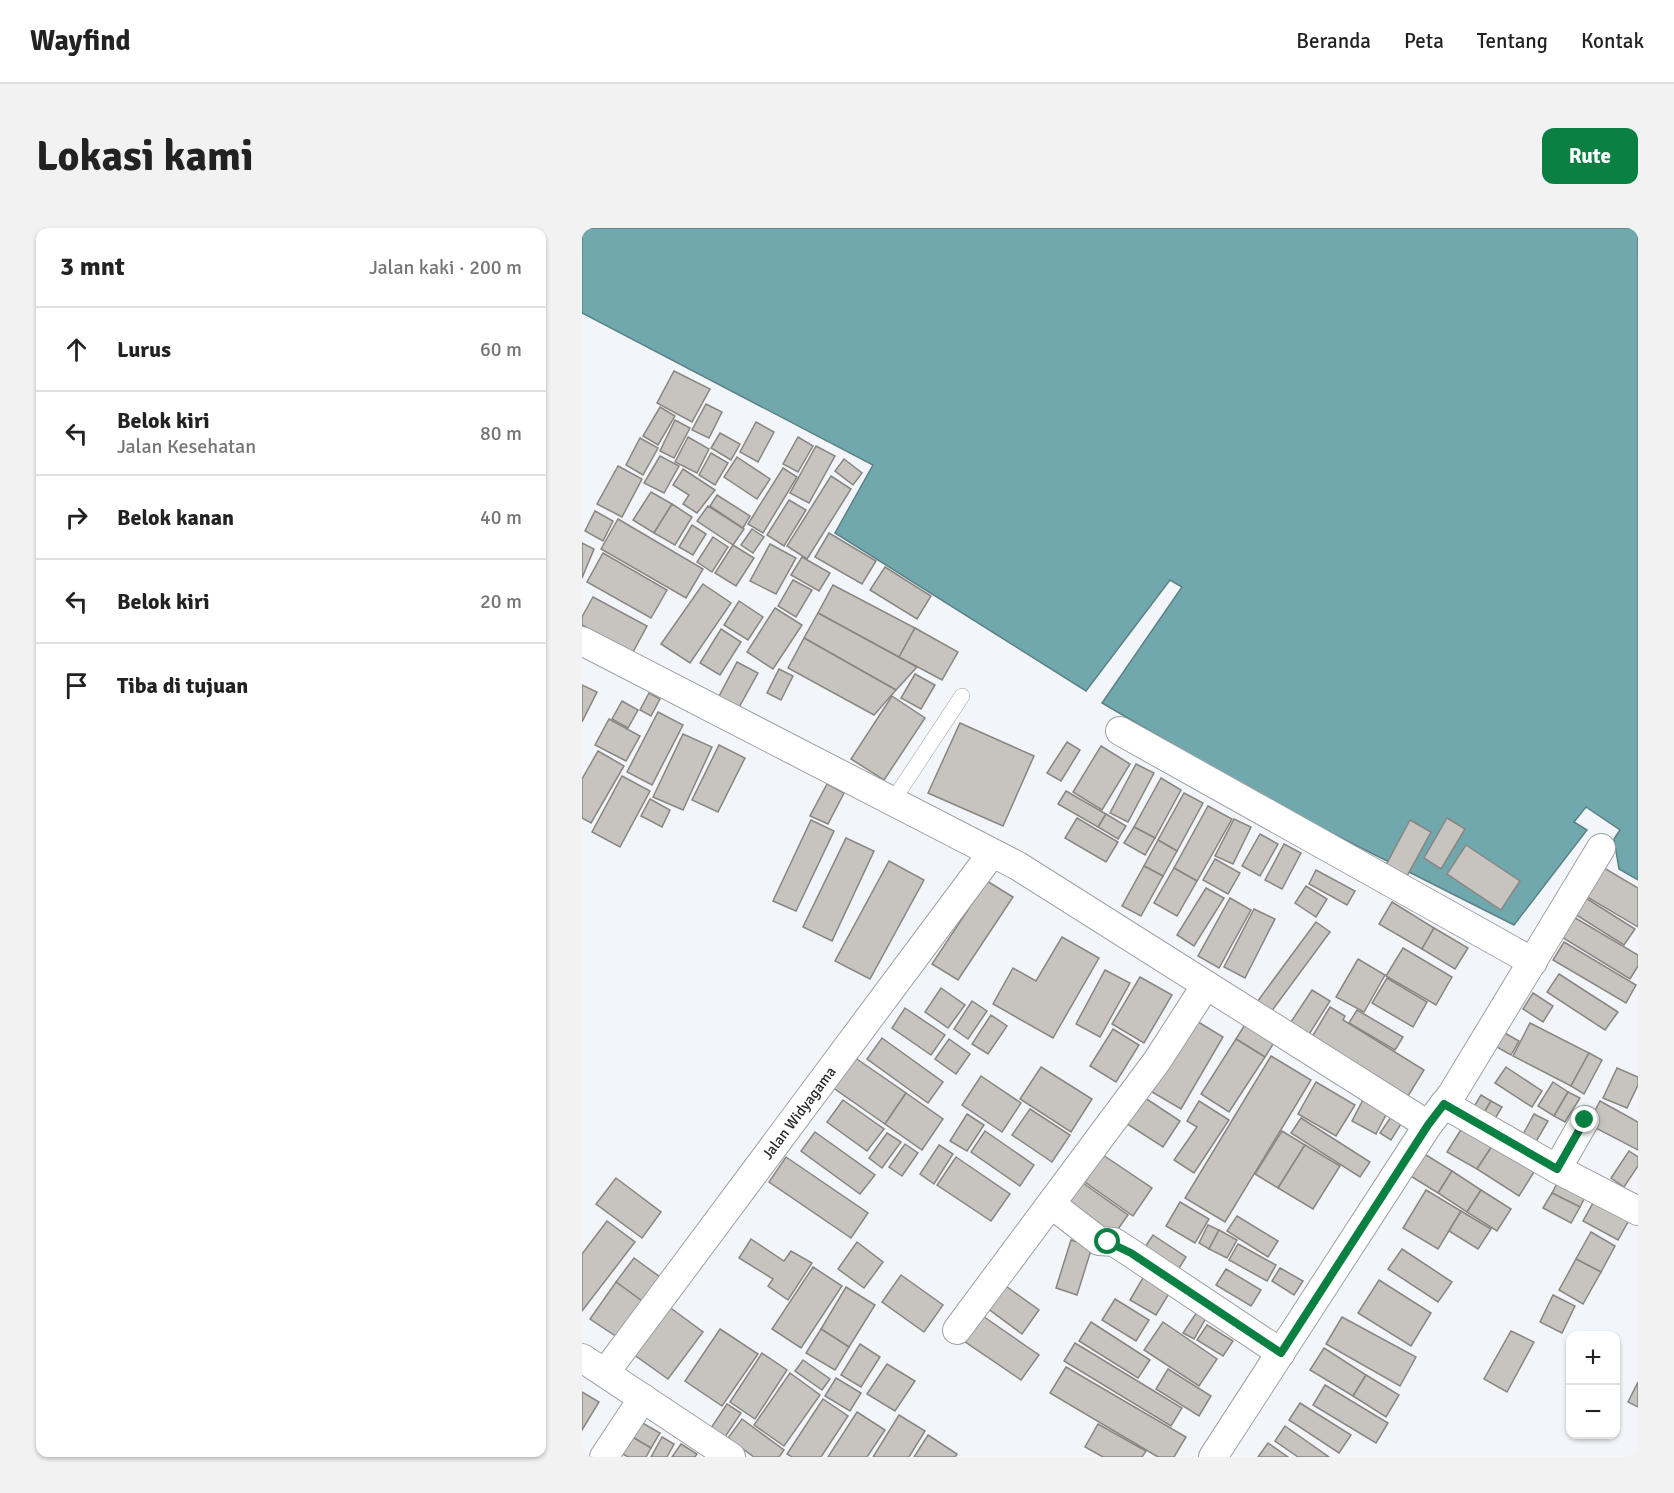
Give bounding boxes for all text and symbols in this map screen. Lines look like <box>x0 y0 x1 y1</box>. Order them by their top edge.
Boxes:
text: Wayfind <box>30 24 131 58</box>
text: Beranda <box>1296 28 1371 54</box>
text: Peta <box>1404 28 1444 54</box>
text: Tentang <box>1477 28 1548 54</box>
text: Kontak <box>1581 28 1644 54</box>
button: Rute <box>1542 128 1638 184</box>
text: Lokasi kami <box>36 131 254 182</box>
text: 3 mnt <box>60 251 125 283</box>
text: Jalan kaki · 200 m <box>369 255 522 280</box>
icon: ahead <box>60 333 93 366</box>
text: Lurus <box>117 336 171 363</box>
text: 60 m <box>480 337 522 362</box>
text: Belok kiri <box>117 407 210 434</box>
icon: left <box>60 417 93 450</box>
text: 80 m <box>480 421 522 446</box>
text: Jalan Kesehatan <box>117 434 256 459</box>
icon: right <box>60 501 93 534</box>
text: Belok kanan <box>117 504 234 531</box>
text: 40 m <box>480 505 522 530</box>
icon: left <box>60 585 93 618</box>
text: Belok kiri <box>117 588 210 615</box>
text: 20 m <box>480 589 522 614</box>
icon: arrive <box>60 669 93 702</box>
text: Tiba di tujuan <box>117 672 248 699</box>
street label: Jalan Widyagama <box>758 1063 840 1163</box>
route end <box>1571 1106 1597 1132</box>
route start <box>1094 1228 1120 1254</box>
map controls <box>1566 1331 1620 1439</box>
button: + <box>1566 1331 1620 1385</box>
button: − <box>1566 1385 1620 1439</box>

